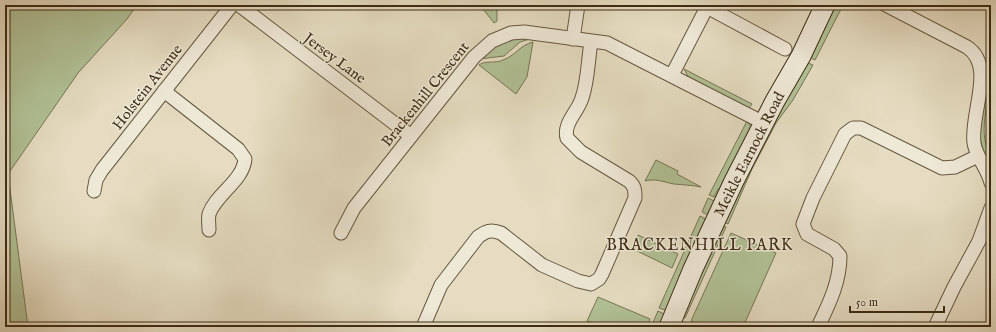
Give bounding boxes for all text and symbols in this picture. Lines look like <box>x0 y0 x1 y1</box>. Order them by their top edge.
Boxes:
street label: Jersey Lane <box>298 28 370 88</box>
street label: Brackenhill Crescent <box>377 38 473 151</box>
street label: Holstein Avenue <box>108 41 187 134</box>
street label: Meikle Earnock Road <box>710 88 790 220</box>
district label: BRACKENHILL PARK <box>606 236 794 256</box>
scale bar <box>850 288 944 314</box>
text: 50 m <box>856 295 878 310</box>

